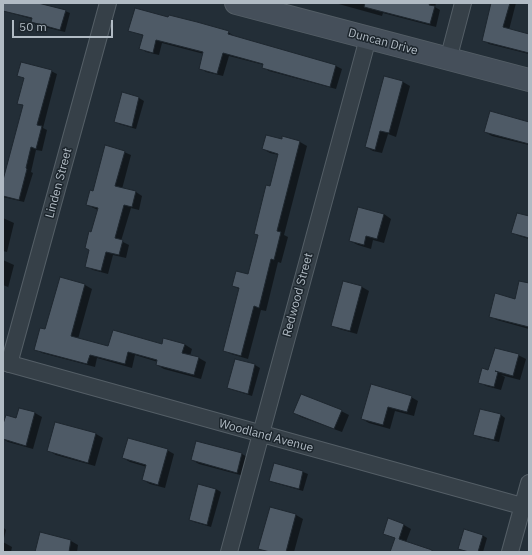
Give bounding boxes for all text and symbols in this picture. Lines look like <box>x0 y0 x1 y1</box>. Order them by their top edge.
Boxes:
scale bar <box>14 12 115 38</box>
text: 50 m <box>19 19 47 34</box>
street label: Duncan Drive <box>347 26 419 58</box>
street label: Linden Street <box>43 146 75 220</box>
street label: Redwood Street <box>280 251 316 339</box>
street label: Woodland Avenue <box>217 416 315 456</box>

